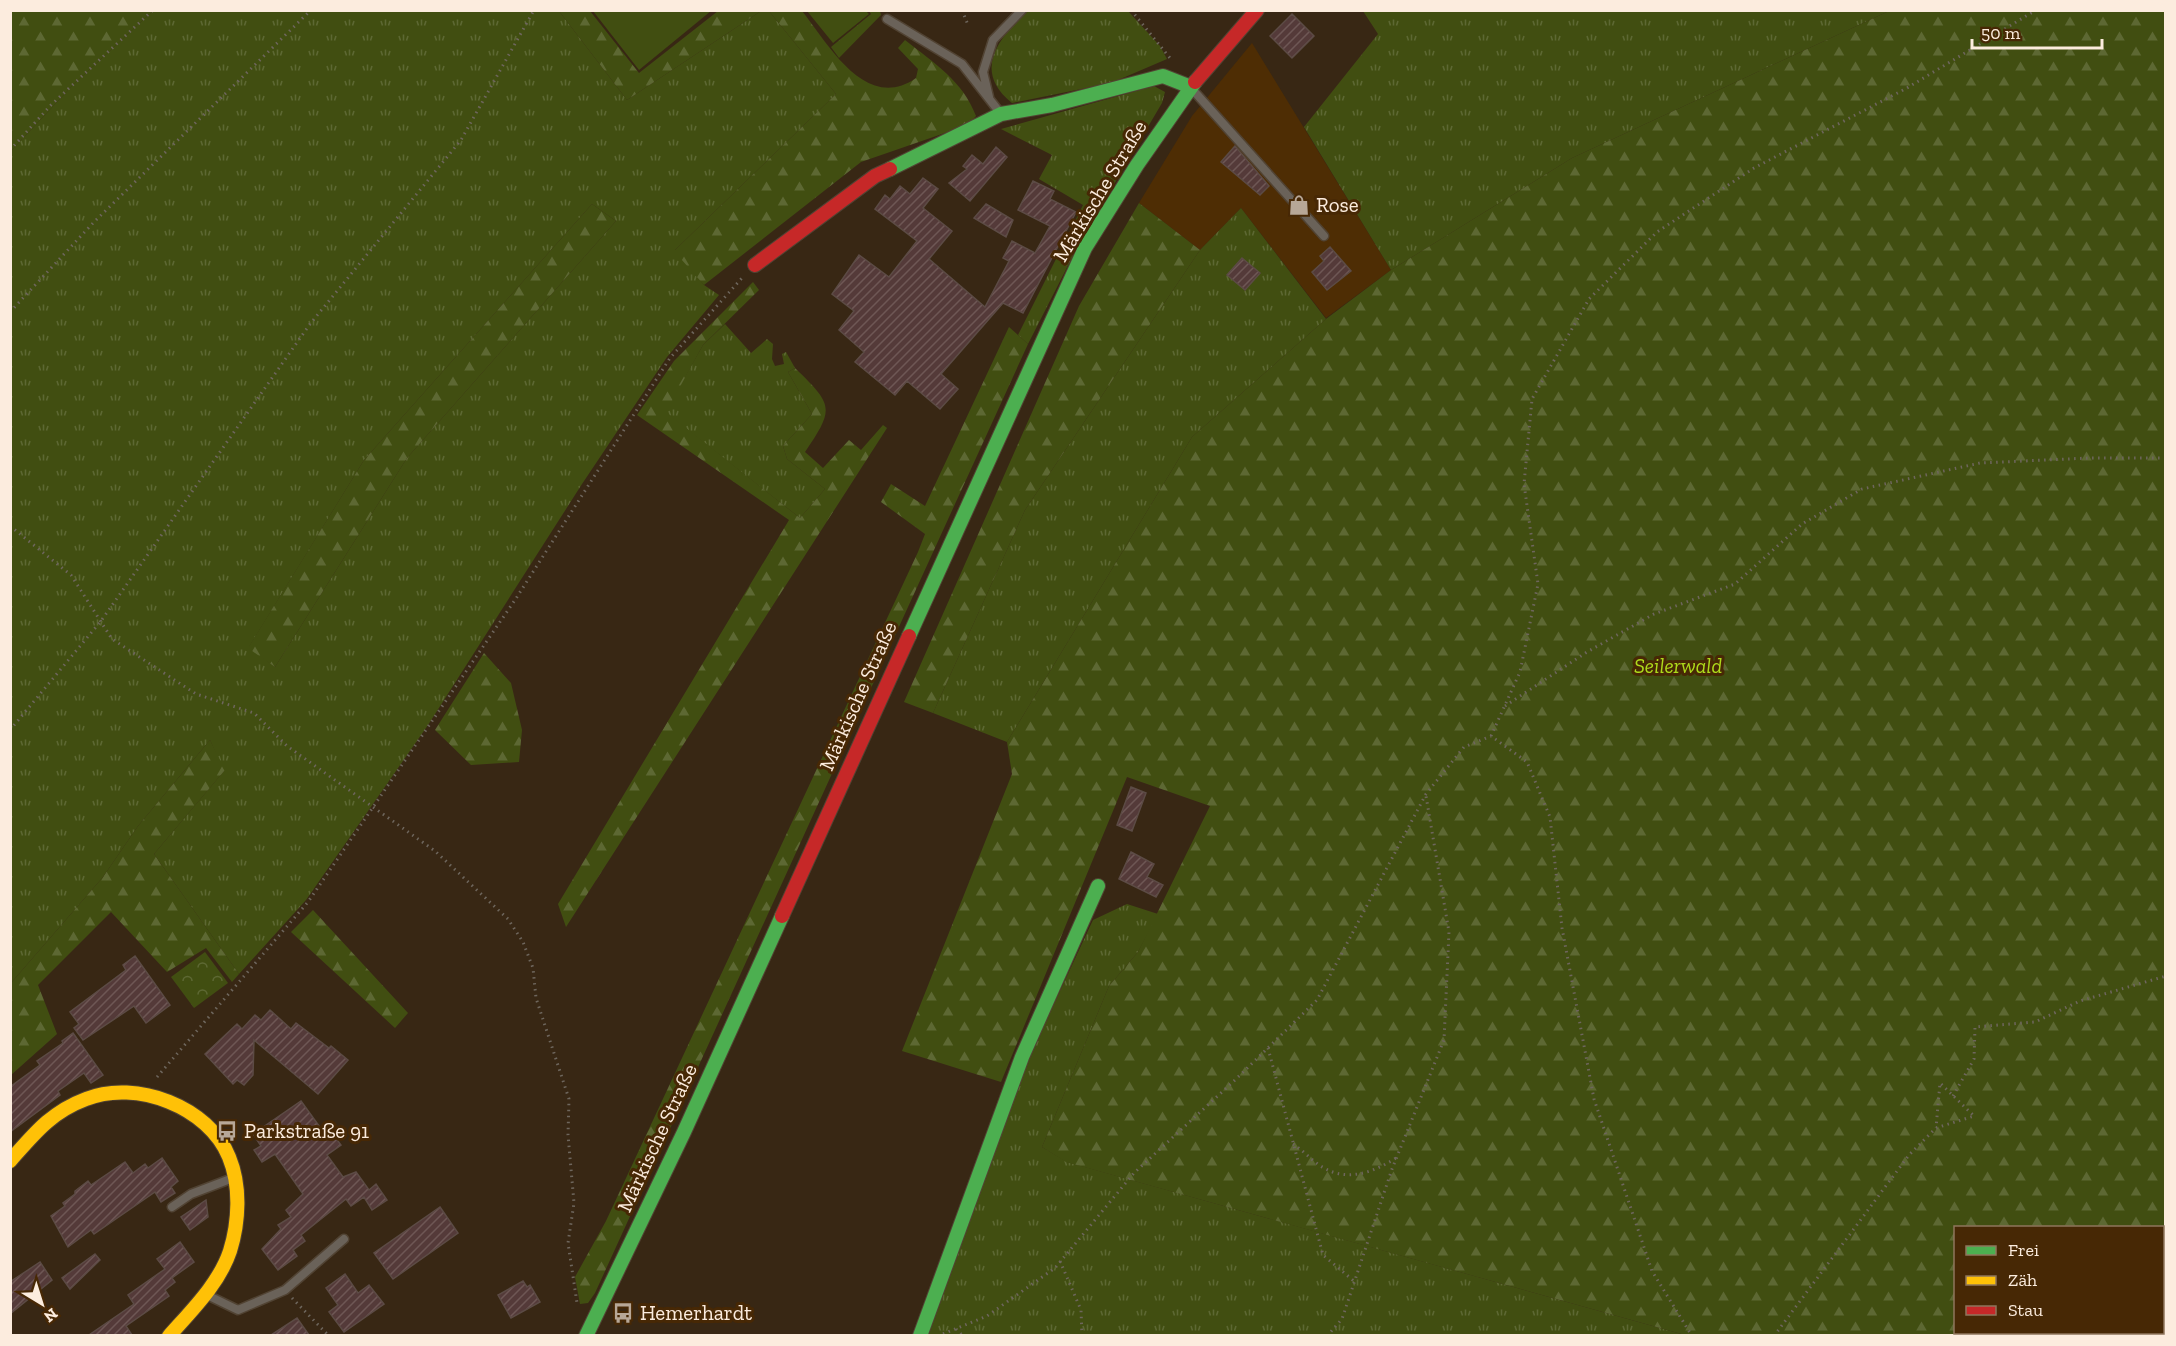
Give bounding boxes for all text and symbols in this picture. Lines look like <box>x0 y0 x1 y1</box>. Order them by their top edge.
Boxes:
scale bar <box>1972 12 2102 50</box>
text: 50 m <box>1981 22 2021 44</box>
street label: Märkische Straße <box>1047 115 1152 266</box>
place label: Rose <box>1316 192 1359 217</box>
shop icon: Rose <box>1287 193 1311 217</box>
street label: Märkische Straße <box>813 617 902 774</box>
park label: Seilerwald <box>1634 653 1722 678</box>
street label: Märkische Straße <box>611 1060 702 1216</box>
place label: Parkstraße 91 <box>244 1118 369 1143</box>
bus stop icon: Parkstraße 91 <box>215 1119 239 1143</box>
legend <box>1954 1226 2164 1334</box>
text: Frei <box>2008 1239 2039 1261</box>
text: Zäh <box>2008 1269 2037 1291</box>
north arrow <box>12 1274 72 1334</box>
text: Stau <box>2008 1299 2043 1321</box>
place label: Hemerhardt <box>640 1300 752 1325</box>
bus stop icon: Hemerhardt <box>611 1301 635 1325</box>
text: N <box>40 1304 62 1327</box>

